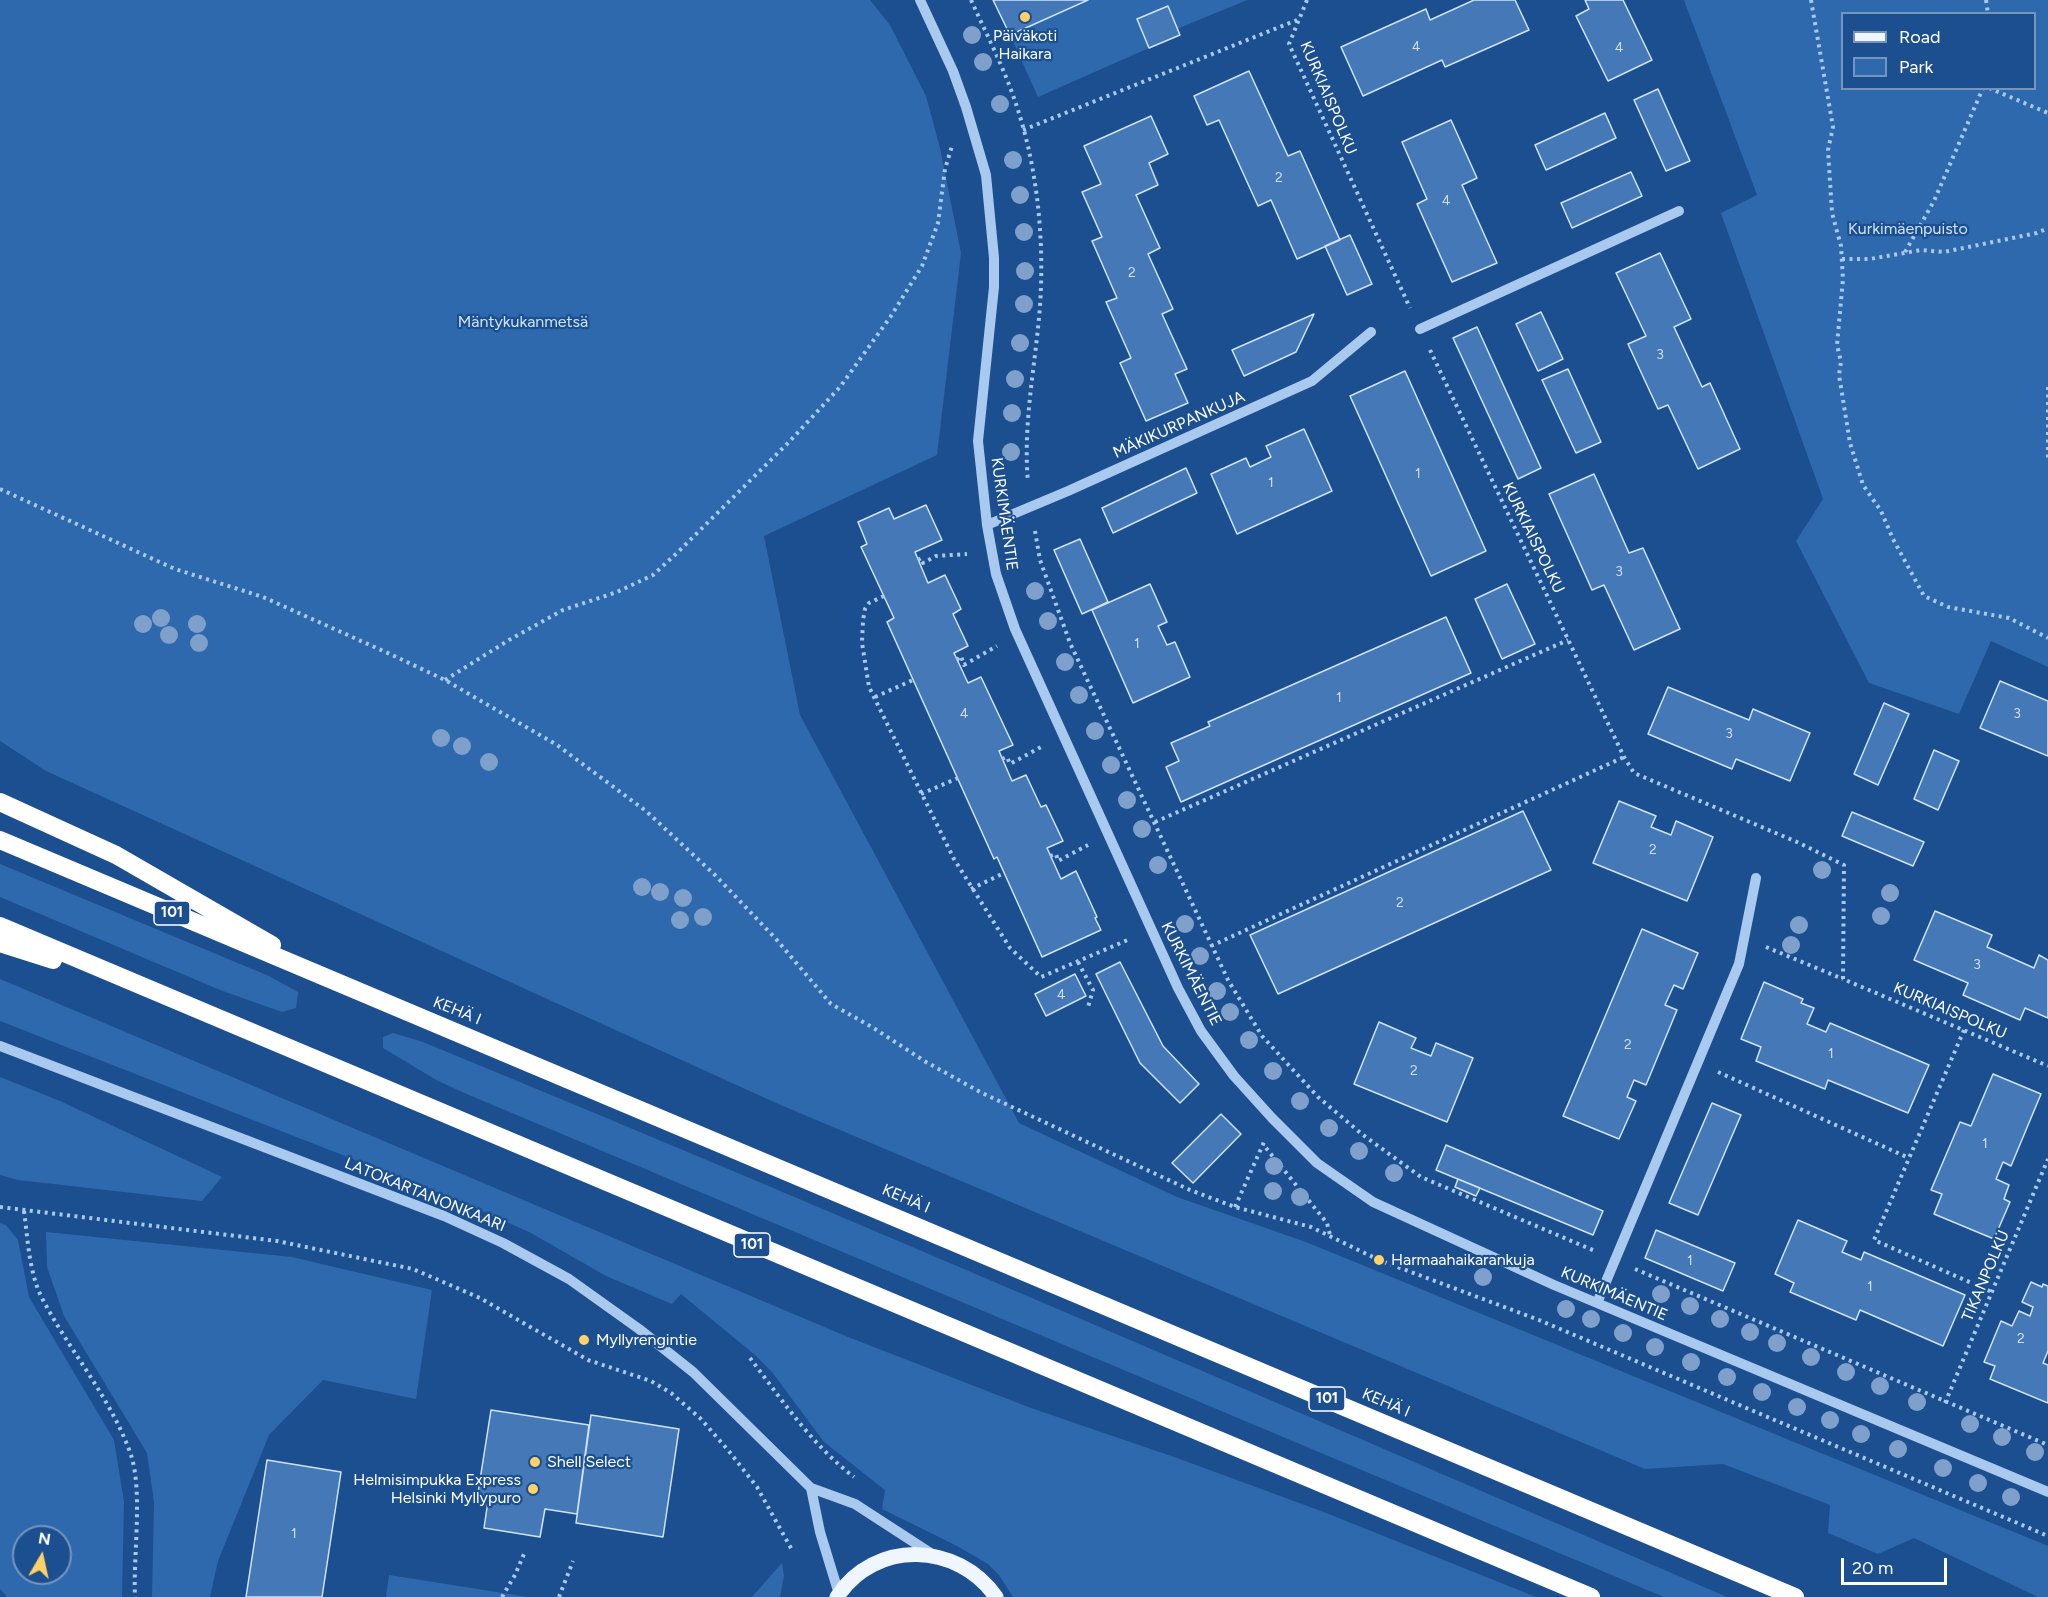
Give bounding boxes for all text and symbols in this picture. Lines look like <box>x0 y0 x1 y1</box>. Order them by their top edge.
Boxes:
marker: Päiväkoti Haikara <box>1018 10 1032 24</box>
legend <box>1841 12 2036 90</box>
place label: Päiväkoti Haikara <box>993 26 1057 64</box>
text: Road <box>1899 26 1940 48</box>
street label: KURKIAISPOLKU <box>1295 38 1361 158</box>
house number: 4 <box>1412 39 1420 55</box>
house number: 4 <box>1615 40 1623 56</box>
text: Park <box>1899 56 1933 78</box>
house number: 2 <box>1275 170 1283 186</box>
house number: 4 <box>1442 193 1450 209</box>
park label: Kurkimäenpuisto <box>1848 219 1968 239</box>
house number: 2 <box>1128 265 1136 281</box>
park label: Mäntykukanmetsä <box>458 312 588 332</box>
house number: 3 <box>1656 347 1664 363</box>
street label: MÄKIKURPANKUJA <box>1110 387 1248 463</box>
street label: KURKIMÄENTIE <box>987 456 1021 572</box>
house number: 1 <box>1415 466 1421 482</box>
house number: 1 <box>1268 475 1274 491</box>
street label: KURKIAISPOLKU <box>1498 479 1568 597</box>
house number: 3 <box>1615 564 1623 580</box>
house number: 1 <box>1134 636 1140 652</box>
house number: 1 <box>1336 690 1342 706</box>
house number: 4 <box>960 706 968 722</box>
house number: 3 <box>2013 706 2021 722</box>
house number: 3 <box>1725 726 1733 742</box>
house number: 2 <box>1649 842 1657 858</box>
house number: 2 <box>1396 895 1404 911</box>
road number: 101 <box>154 901 190 925</box>
street label: KURKIMÄENTIE <box>1157 919 1225 1029</box>
house number: 3 <box>1973 957 1981 973</box>
street label: KURKIAISPOLKU <box>1890 978 2010 1044</box>
house number: 4 <box>1057 987 1065 1003</box>
street label: KEHÄ I <box>430 993 484 1029</box>
house number: 2 <box>1624 1037 1632 1053</box>
house number: 1 <box>1828 1046 1834 1062</box>
house number: 2 <box>1410 1063 1418 1079</box>
house number: 1 <box>1982 1136 1988 1152</box>
street label: LATOKARTANONKAARI <box>342 1154 508 1236</box>
street label: KEHÄ I <box>879 1180 933 1218</box>
street label: TIKANPOLKU <box>1958 1228 2014 1324</box>
road number: 101 <box>734 1233 770 1257</box>
place label: Harmaahaikarankuja <box>1391 1250 1535 1270</box>
marker: Harmaahaikarankuja <box>1372 1253 1386 1267</box>
house number: 1 <box>1687 1253 1693 1269</box>
street label: KURKIMÄENTIE <box>1558 1263 1670 1325</box>
house number: 1 <box>1867 1279 1873 1295</box>
place label: Myllyrengintie <box>596 1330 697 1350</box>
house number: 2 <box>2017 1331 2025 1347</box>
marker: Myllyrengintie <box>577 1333 591 1347</box>
street label: KEHÄ I <box>1359 1384 1413 1422</box>
road number: 101 <box>1309 1387 1345 1411</box>
place label: Shell Select <box>547 1452 631 1472</box>
marker: Shell Select <box>528 1455 542 1469</box>
place label: Helmisimpukka Express Helsinki Myllypuro <box>353 1470 521 1508</box>
marker: Helmisimpukka Express Helsinki Myllypuro <box>526 1482 540 1496</box>
north arrow <box>12 1525 72 1585</box>
house number: 1 <box>291 1526 297 1542</box>
text: N <box>37 1528 52 1549</box>
scale bar <box>1844 1546 1950 1584</box>
text: 20 m <box>1852 1557 1893 1579</box>

